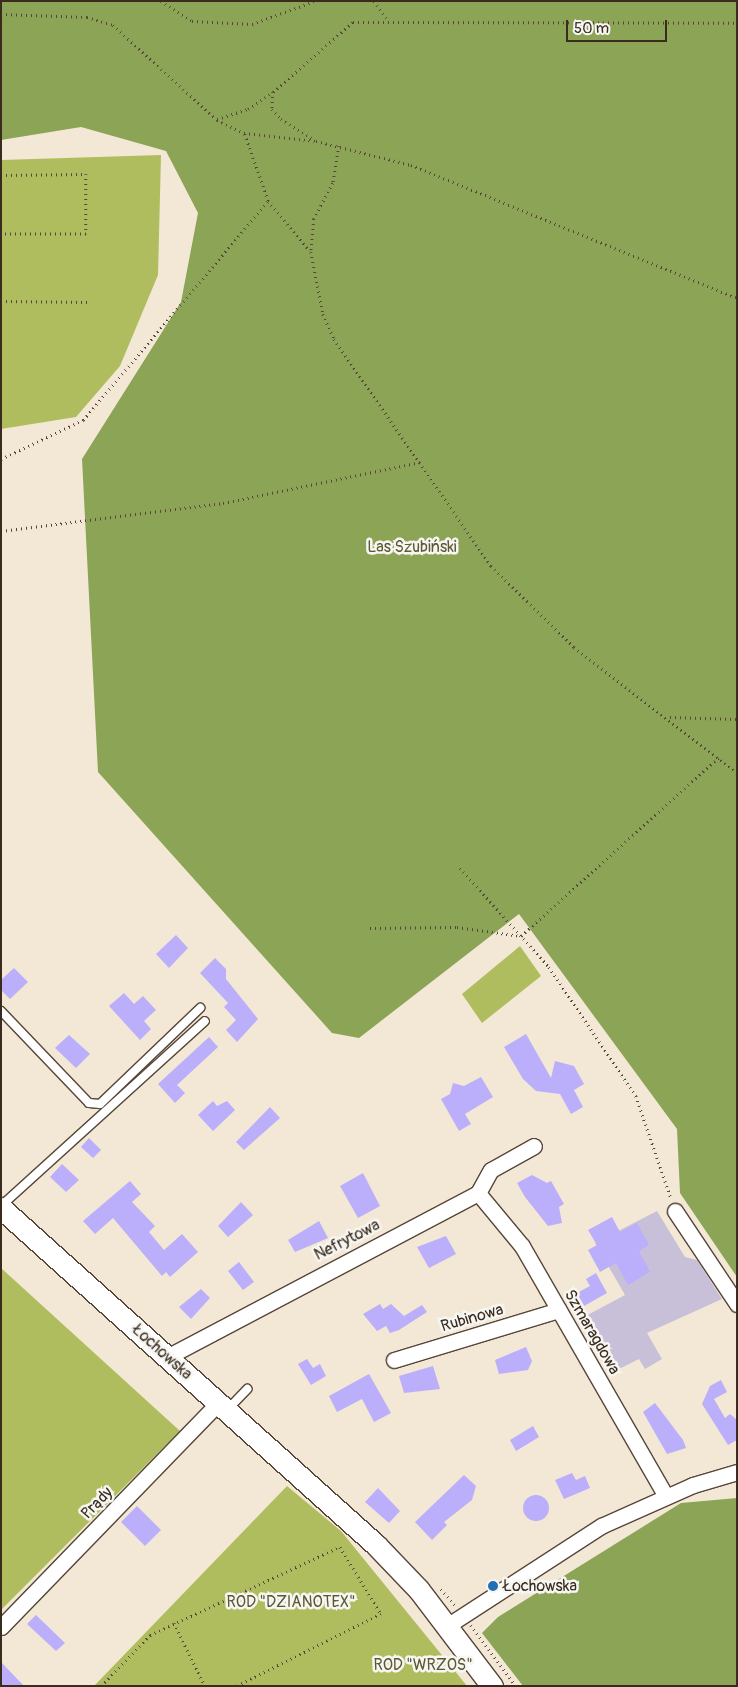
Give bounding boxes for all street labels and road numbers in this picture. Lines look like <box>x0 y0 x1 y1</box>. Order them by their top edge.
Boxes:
street label: Nefrytowa <box>311 1215 383 1265</box>
street label: Szmaragdowa <box>560 1286 624 1378</box>
street label: Rubinowa <box>439 1300 505 1336</box>
street label: Łochowska <box>128 1320 196 1384</box>
street label: Prądy <box>77 1483 117 1523</box>

